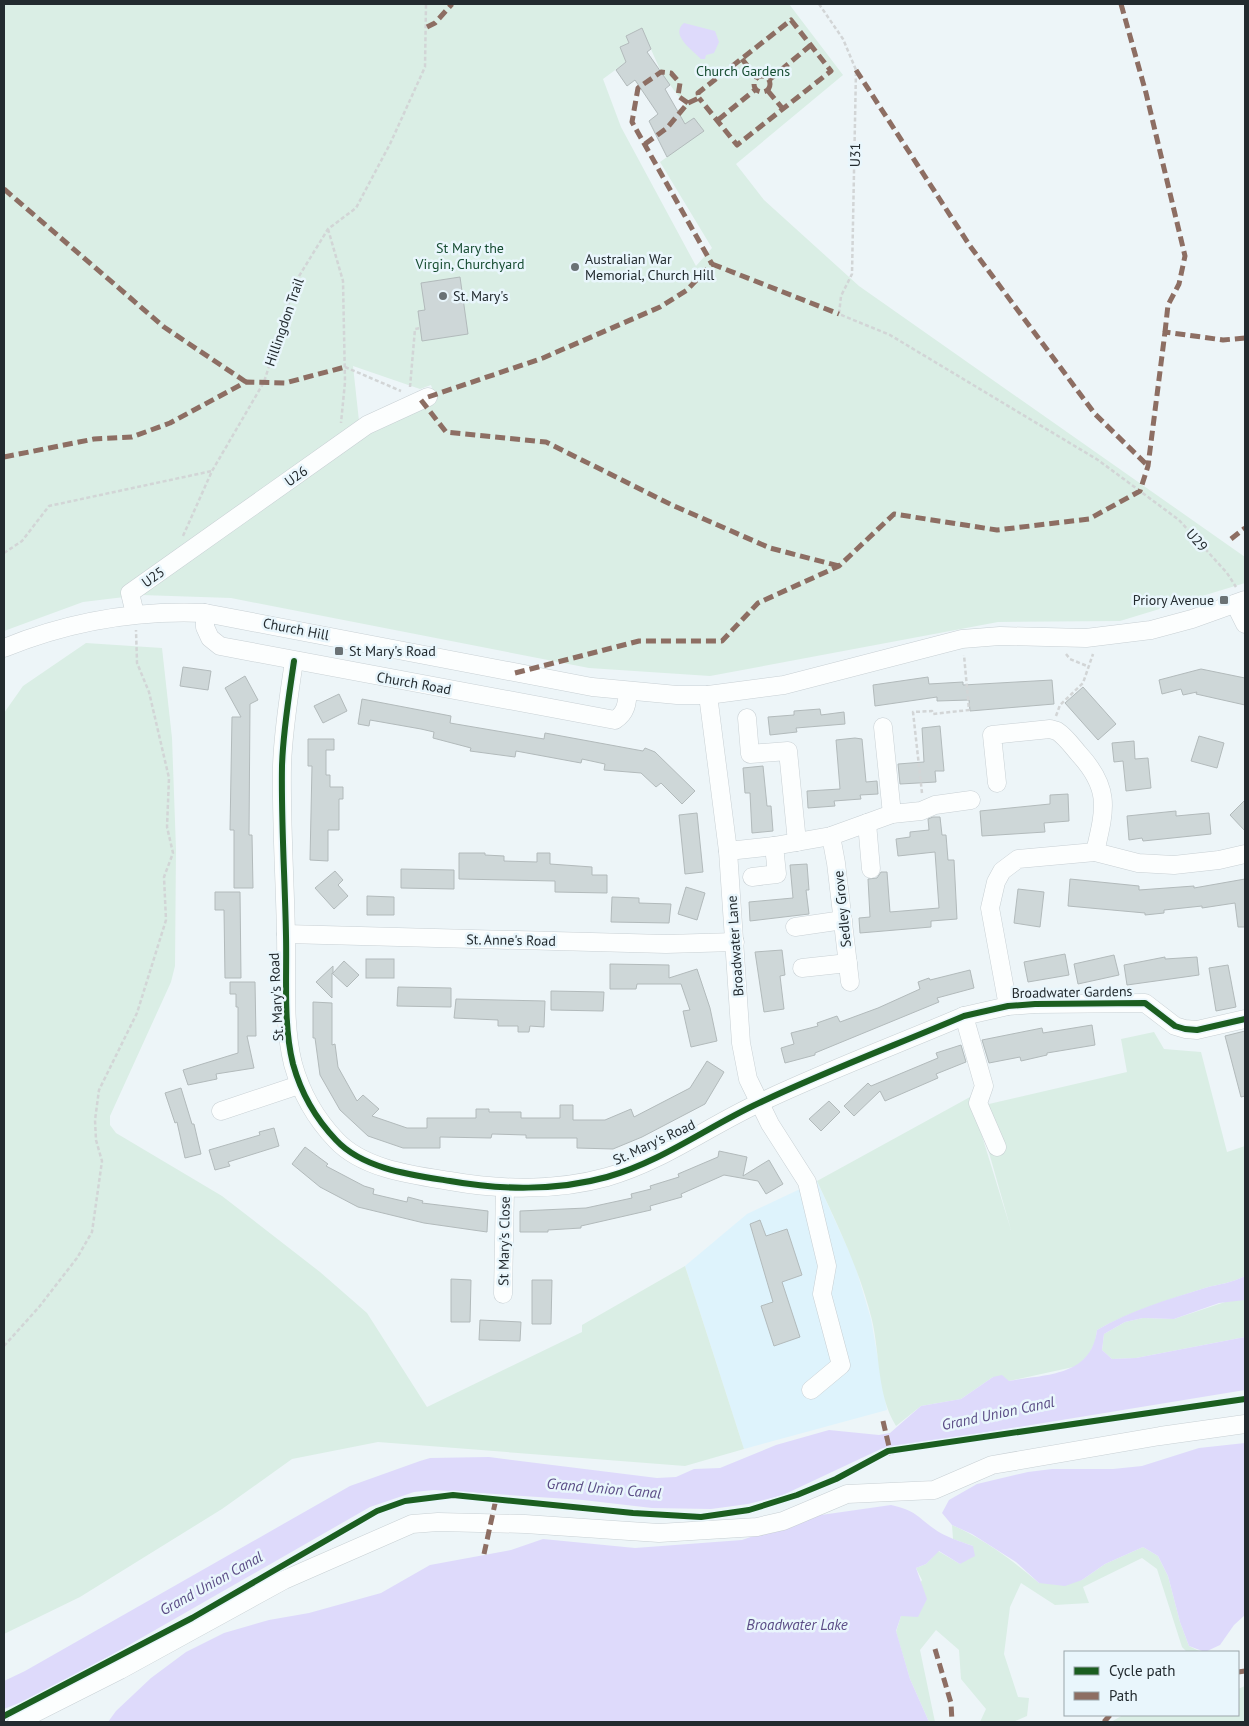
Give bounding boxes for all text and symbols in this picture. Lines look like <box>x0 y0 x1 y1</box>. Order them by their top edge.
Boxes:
park label: Church Gardens <box>696 62 790 80</box>
street label: U31 <box>846 143 864 167</box>
park label: St Mary the Virgin, Churchyard <box>415 239 524 273</box>
place label: Australian War Memorial, Church Hill <box>585 250 714 284</box>
marker: Australian War Memorial, Church Hill <box>569 261 581 273</box>
street label: Hillingdon Trail <box>260 276 308 368</box>
place label: St. Mary's <box>453 287 509 305</box>
marker: St. Mary's <box>437 290 449 302</box>
street label: U26 <box>281 462 311 490</box>
street label: U29 <box>1182 525 1212 555</box>
street label: U25 <box>138 563 168 591</box>
place label: Priory Avenue <box>1133 591 1214 609</box>
marker: Priory Avenue <box>1218 594 1230 606</box>
street label: Church Hill <box>261 614 331 644</box>
place label: St Mary's Road <box>349 642 436 660</box>
marker: St Mary's Road <box>333 645 345 657</box>
street label: Church Road <box>375 668 453 698</box>
street label: Sedley Grove <box>829 870 855 948</box>
street label: Broadwater Lane <box>722 895 748 997</box>
street label: St. Anne's Road <box>466 930 556 950</box>
street label: St. Mary's Road <box>265 952 287 1042</box>
street label: Broadwater Gardens <box>1011 982 1133 1002</box>
street label: St. Mary's Road <box>610 1115 698 1169</box>
street label: St Mary's Close <box>494 1196 514 1286</box>
water label: Grand Union Canal <box>940 1392 1056 1434</box>
water label: Grand Union Canal <box>546 1474 662 1502</box>
water label: Grand Union Canal <box>156 1547 266 1619</box>
water label: Broadwater Lake <box>746 1615 848 1634</box>
legend <box>1064 1651 1239 1716</box>
text: Cycle path <box>1109 1661 1175 1680</box>
text: Path <box>1109 1686 1138 1705</box>

